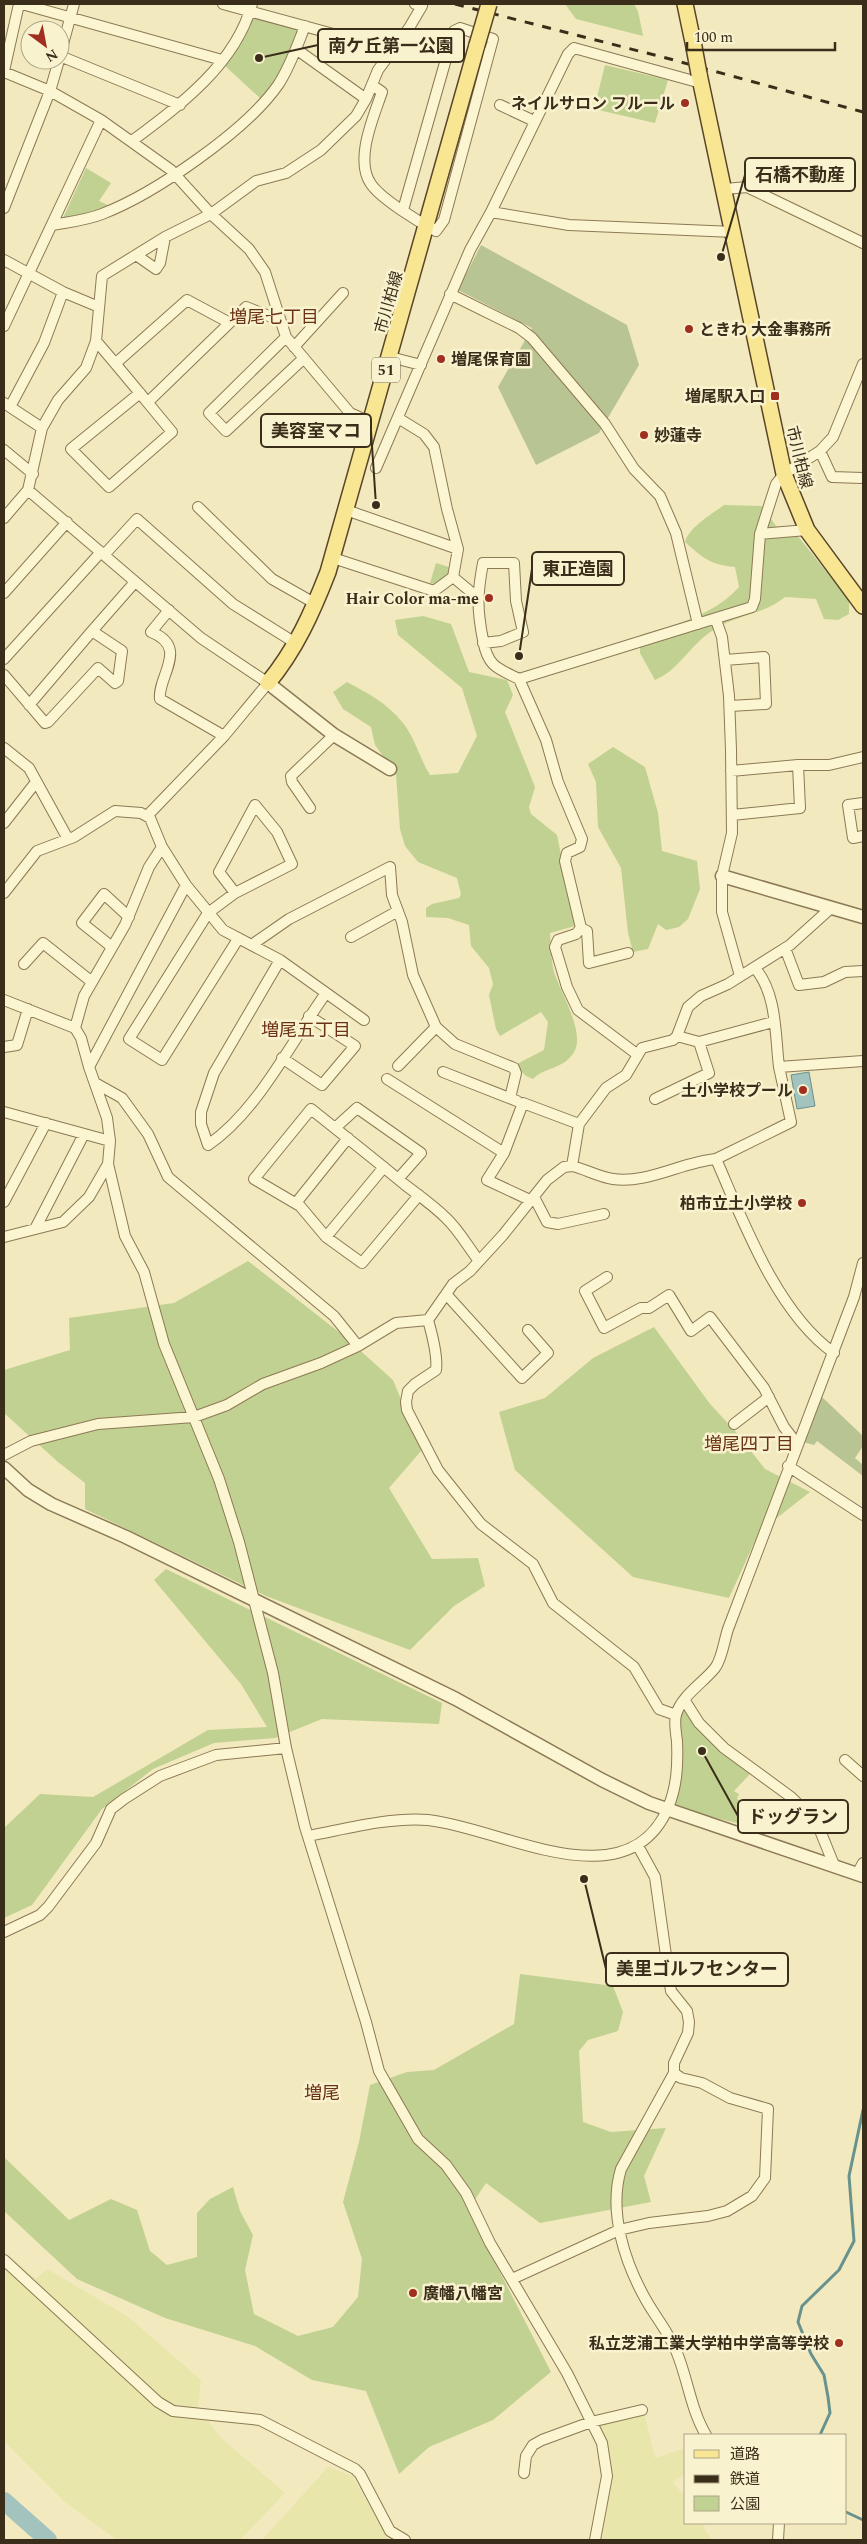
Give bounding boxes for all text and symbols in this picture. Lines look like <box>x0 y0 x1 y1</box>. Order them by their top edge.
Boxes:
north arrow <box>20 20 70 70</box>
scale bar <box>687 20 834 52</box>
text: 100 m <box>694 26 733 49</box>
callout: 南ケ丘第一公園 <box>318 29 464 62</box>
text: 南ケ丘第一公園 <box>328 33 454 60</box>
text: N <box>41 44 62 68</box>
place label: ネイルサロン フルール <box>511 92 675 116</box>
marker: ネイルサロン フルール <box>679 97 691 109</box>
callout: 石橋不動産 <box>745 158 855 191</box>
text: 石橋不動産 <box>755 162 845 189</box>
street label: 市川柏線 <box>369 268 409 336</box>
district label: 増尾七丁目 <box>229 304 319 331</box>
place label: ときわ 大金事務所 <box>699 318 831 342</box>
marker: ときわ 大金事務所 <box>683 323 695 335</box>
place label: 増尾保育園 <box>451 348 531 372</box>
marker: 増尾保育園 <box>435 353 447 365</box>
road number: 51 <box>372 358 400 382</box>
place label: 増尾駅入口 <box>685 385 765 409</box>
marker: 増尾駅入口 <box>769 390 781 402</box>
callout: 美容室マコ <box>261 414 371 447</box>
text: 美容室マコ <box>271 418 361 445</box>
street label: 市川柏線 <box>780 423 818 491</box>
place label: 妙蓮寺 <box>654 424 702 448</box>
marker: 妙蓮寺 <box>638 429 650 441</box>
callout: 東正造園 <box>532 552 624 585</box>
text: 東正造園 <box>542 556 614 583</box>
place label: Hair Color ma-me <box>346 587 479 611</box>
marker: Hair Color ma-me <box>483 592 495 604</box>
district label: 増尾五丁目 <box>261 1017 351 1044</box>
place label: 土小学校プール <box>681 1079 793 1103</box>
marker: 土小学校プール <box>797 1084 809 1096</box>
place label: 柏市立土小学校 <box>680 1192 792 1216</box>
marker: 柏市立土小学校 <box>796 1197 808 1209</box>
district label: 増尾四丁目 <box>704 1431 794 1458</box>
callout: ドッグラン <box>738 1800 848 1833</box>
text: ドッグラン <box>748 1804 838 1831</box>
callout: 美里ゴルフセンター <box>606 1953 788 1986</box>
text: 美里ゴルフセンター <box>616 1956 778 1983</box>
district label: 増尾 <box>304 2080 340 2107</box>
place label: 廣幡八幡宮 <box>423 2282 503 2306</box>
marker: 廣幡八幡宮 <box>407 2287 419 2299</box>
place label: 私立芝浦工業大学柏中学高等学校 <box>589 2332 829 2356</box>
marker: 私立芝浦工業大学柏中学高等学校 <box>833 2337 845 2349</box>
legend <box>684 2434 847 2524</box>
text: 道路 <box>730 2443 760 2466</box>
text: 鉄道 <box>730 2468 760 2491</box>
text: 公園 <box>730 2493 760 2516</box>

